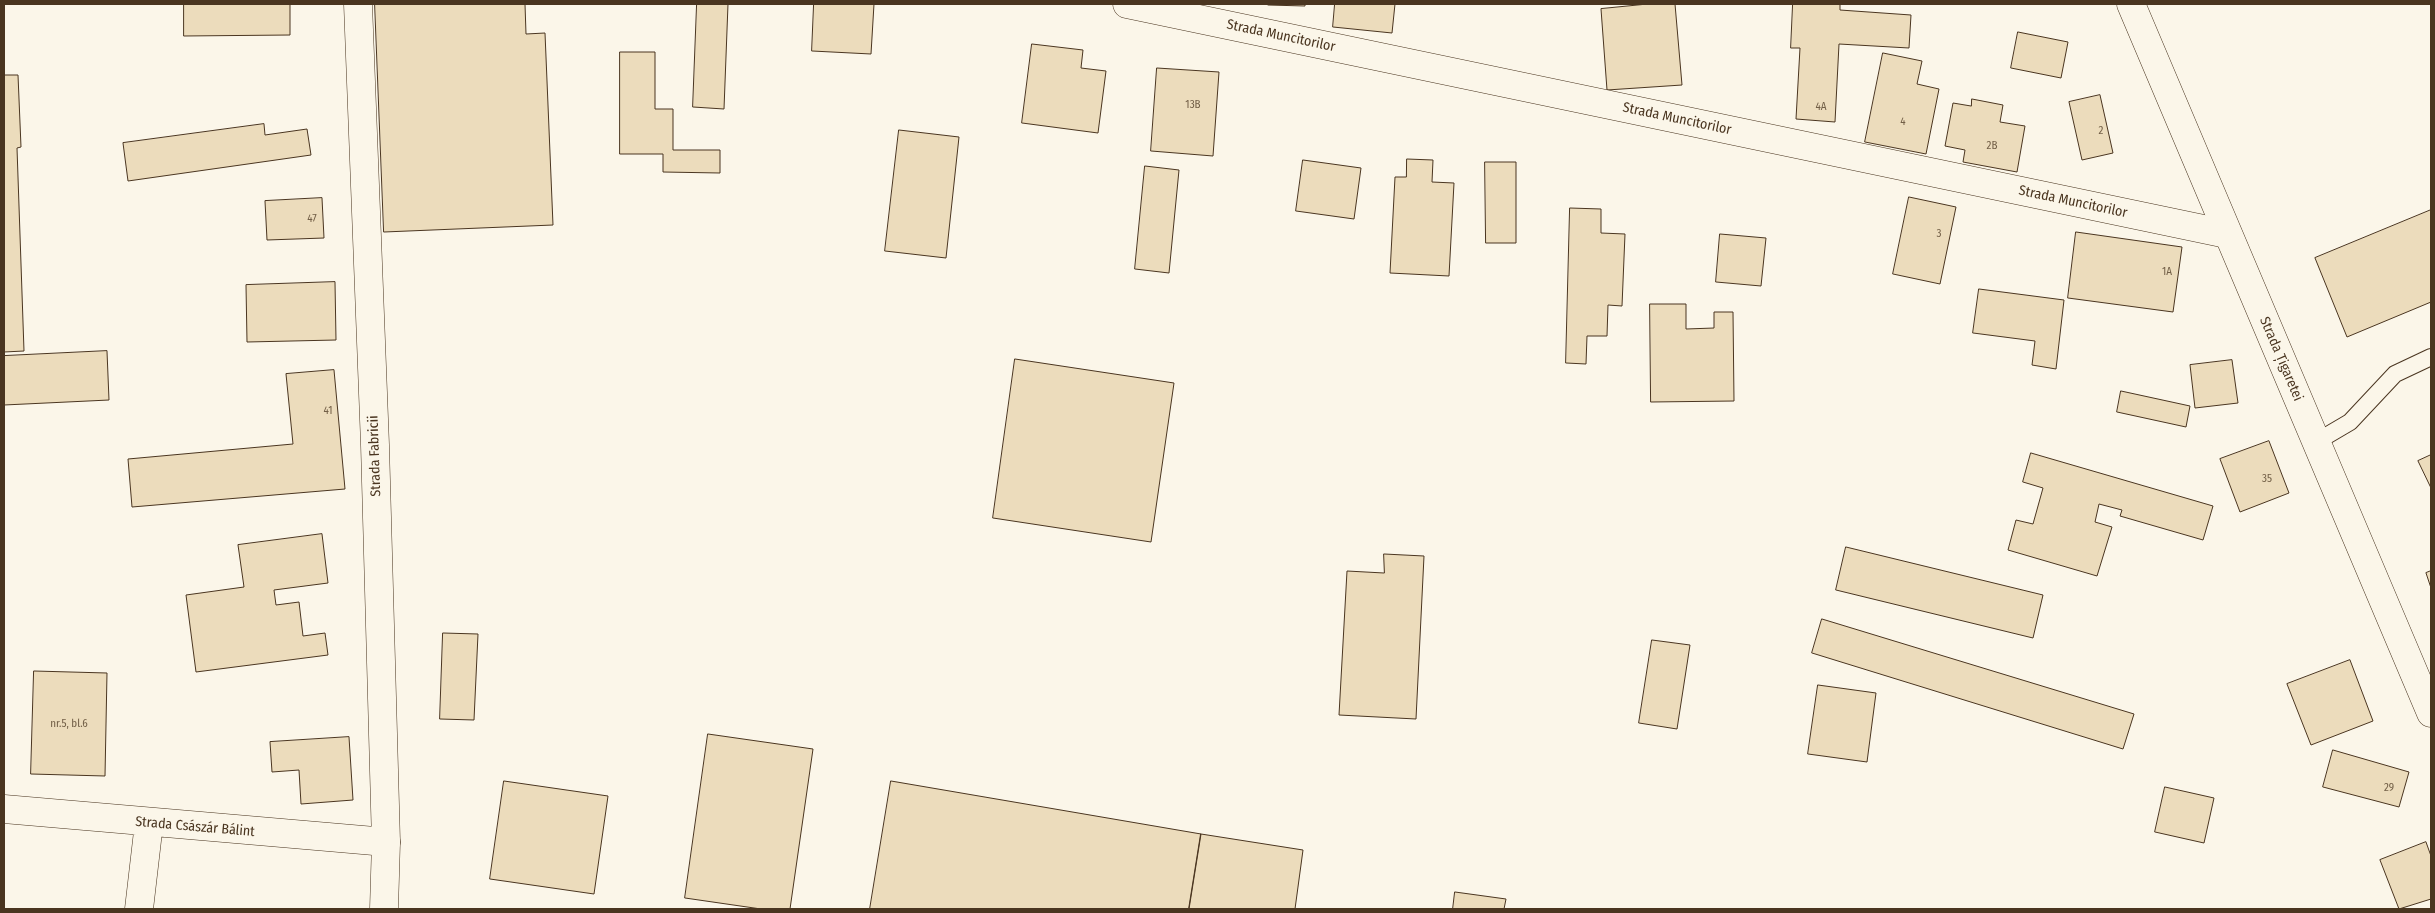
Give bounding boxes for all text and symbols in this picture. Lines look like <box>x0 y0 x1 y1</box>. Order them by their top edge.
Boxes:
street label: Strada Muncitorilor <box>1225 16 1337 56</box>
house number: 13B <box>1185 98 1201 112</box>
street label: Strada Muncitorilor <box>1621 99 1733 139</box>
house number: 4A <box>1815 100 1827 114</box>
house number: 4 <box>1900 115 1906 129</box>
house number: 2 <box>2099 124 2103 138</box>
house number: 2B <box>1987 139 1997 153</box>
street label: Strada Muncitorilor <box>2017 182 2129 222</box>
house number: 47 <box>307 212 317 226</box>
house number: 3 <box>1937 227 1941 241</box>
house number: 1A <box>2162 265 2172 279</box>
street label: Strada Țigaretei <box>2256 314 2306 404</box>
house number: 41 <box>323 404 333 418</box>
street label: Strada Fabricii <box>365 415 385 497</box>
house number: 35 <box>2262 472 2272 486</box>
house number: nr.5, bl.6 <box>50 717 88 731</box>
house number: 29 <box>2384 781 2394 795</box>
street label: Strada Császár Bálint <box>134 813 256 841</box>

